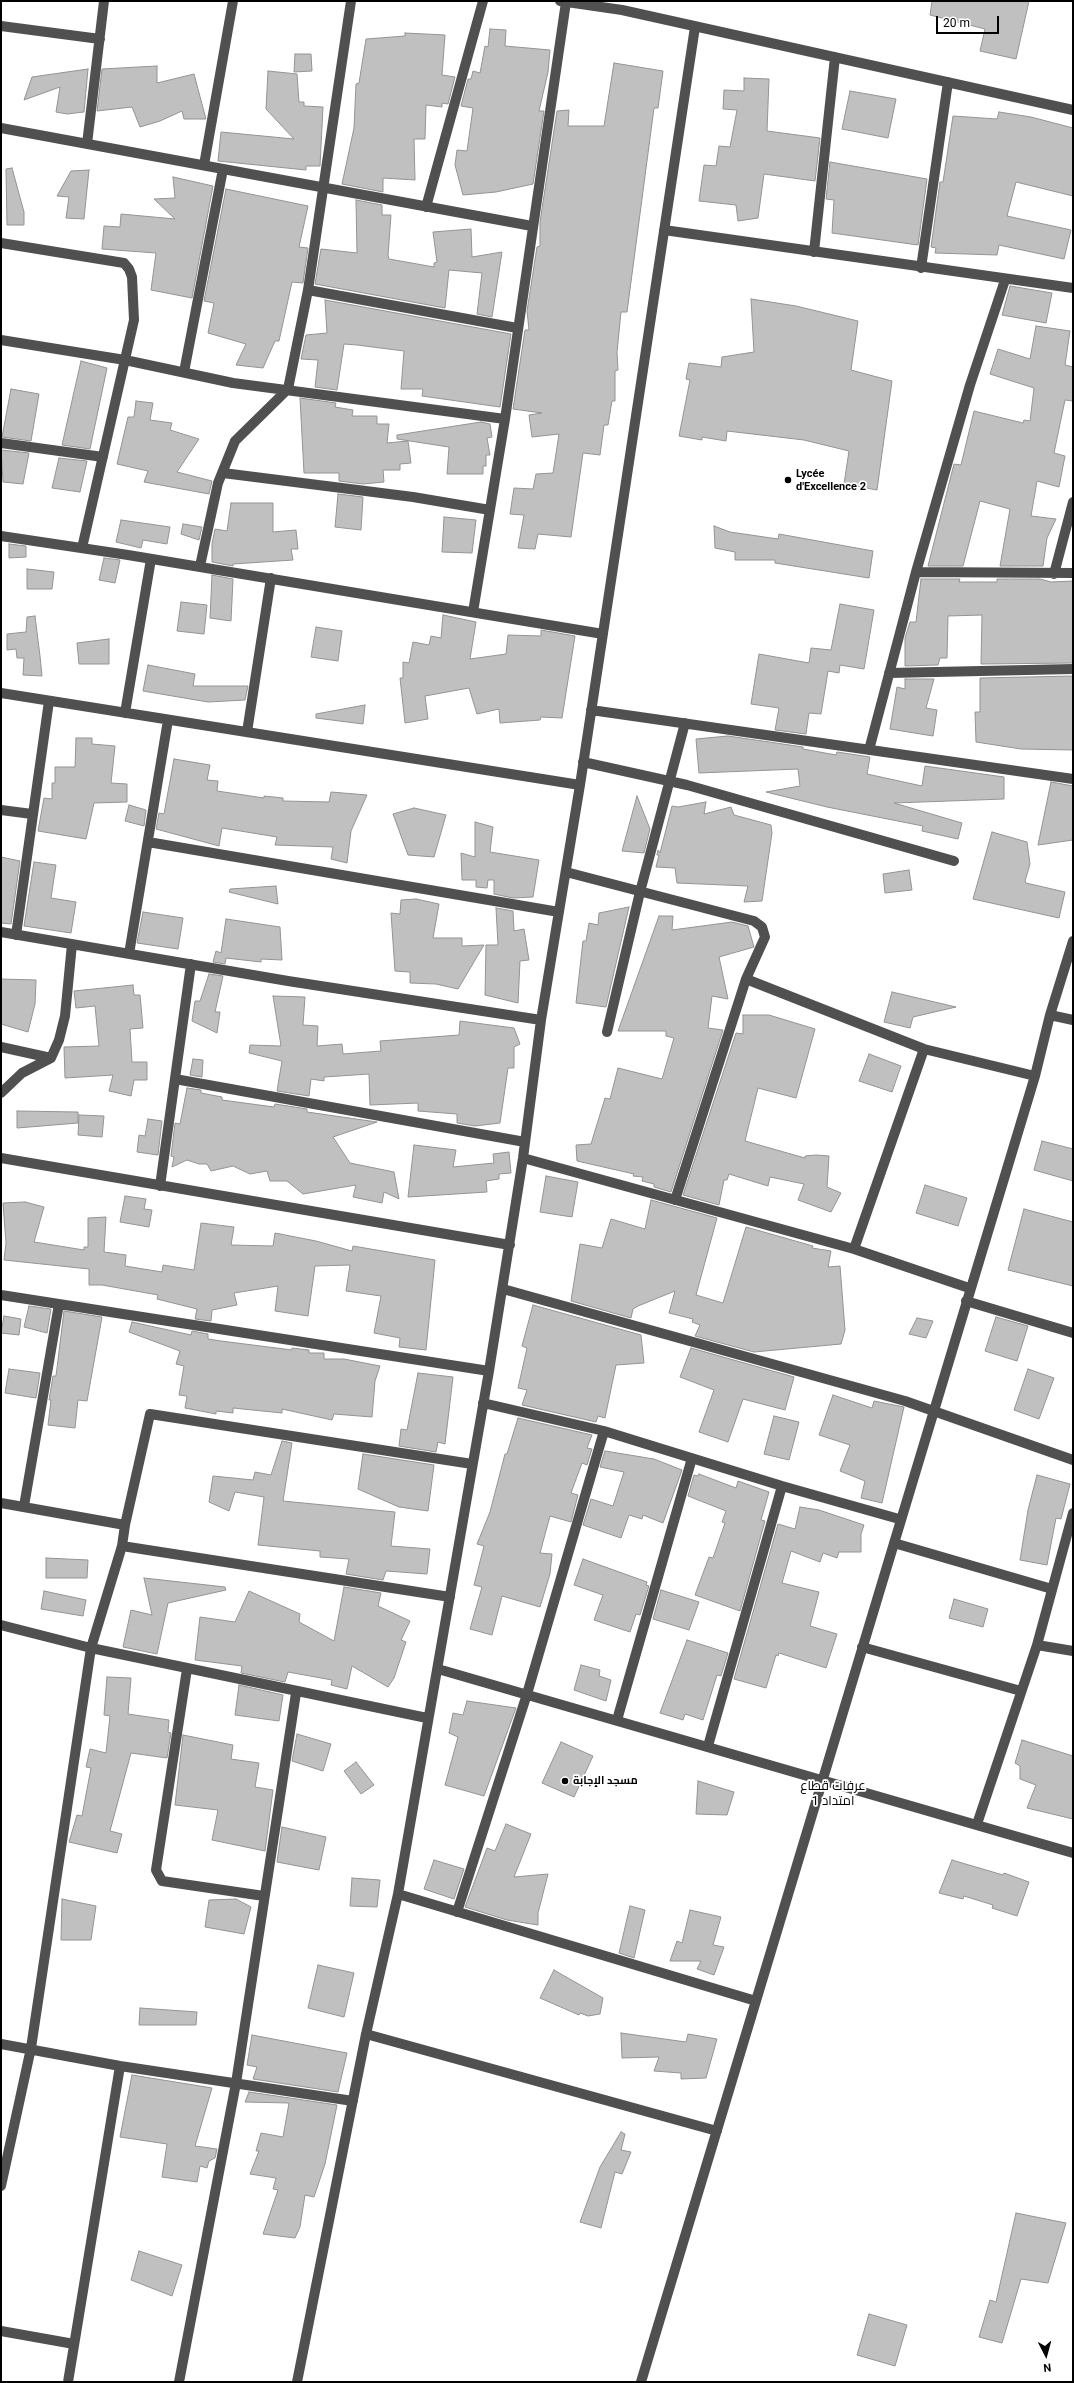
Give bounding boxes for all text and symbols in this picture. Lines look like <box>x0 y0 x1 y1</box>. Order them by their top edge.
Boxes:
scale bar <box>938 8 1001 34</box>
text: 20 m <box>943 16 970 30</box>
place label: Lycée d'Excellence 2 <box>796 467 866 493</box>
marker: Lycée d'Excellence 2 <box>783 475 793 485</box>
place label: مسجد الإجابة <box>573 1774 638 1788</box>
marker: مسجد الإجابة <box>560 1776 570 1786</box>
district label: عرفات قطاع 1 امتداد <box>800 1779 866 1810</box>
north arrow <box>1026 2335 1066 2375</box>
text: N <box>1043 2361 1052 2374</box>

